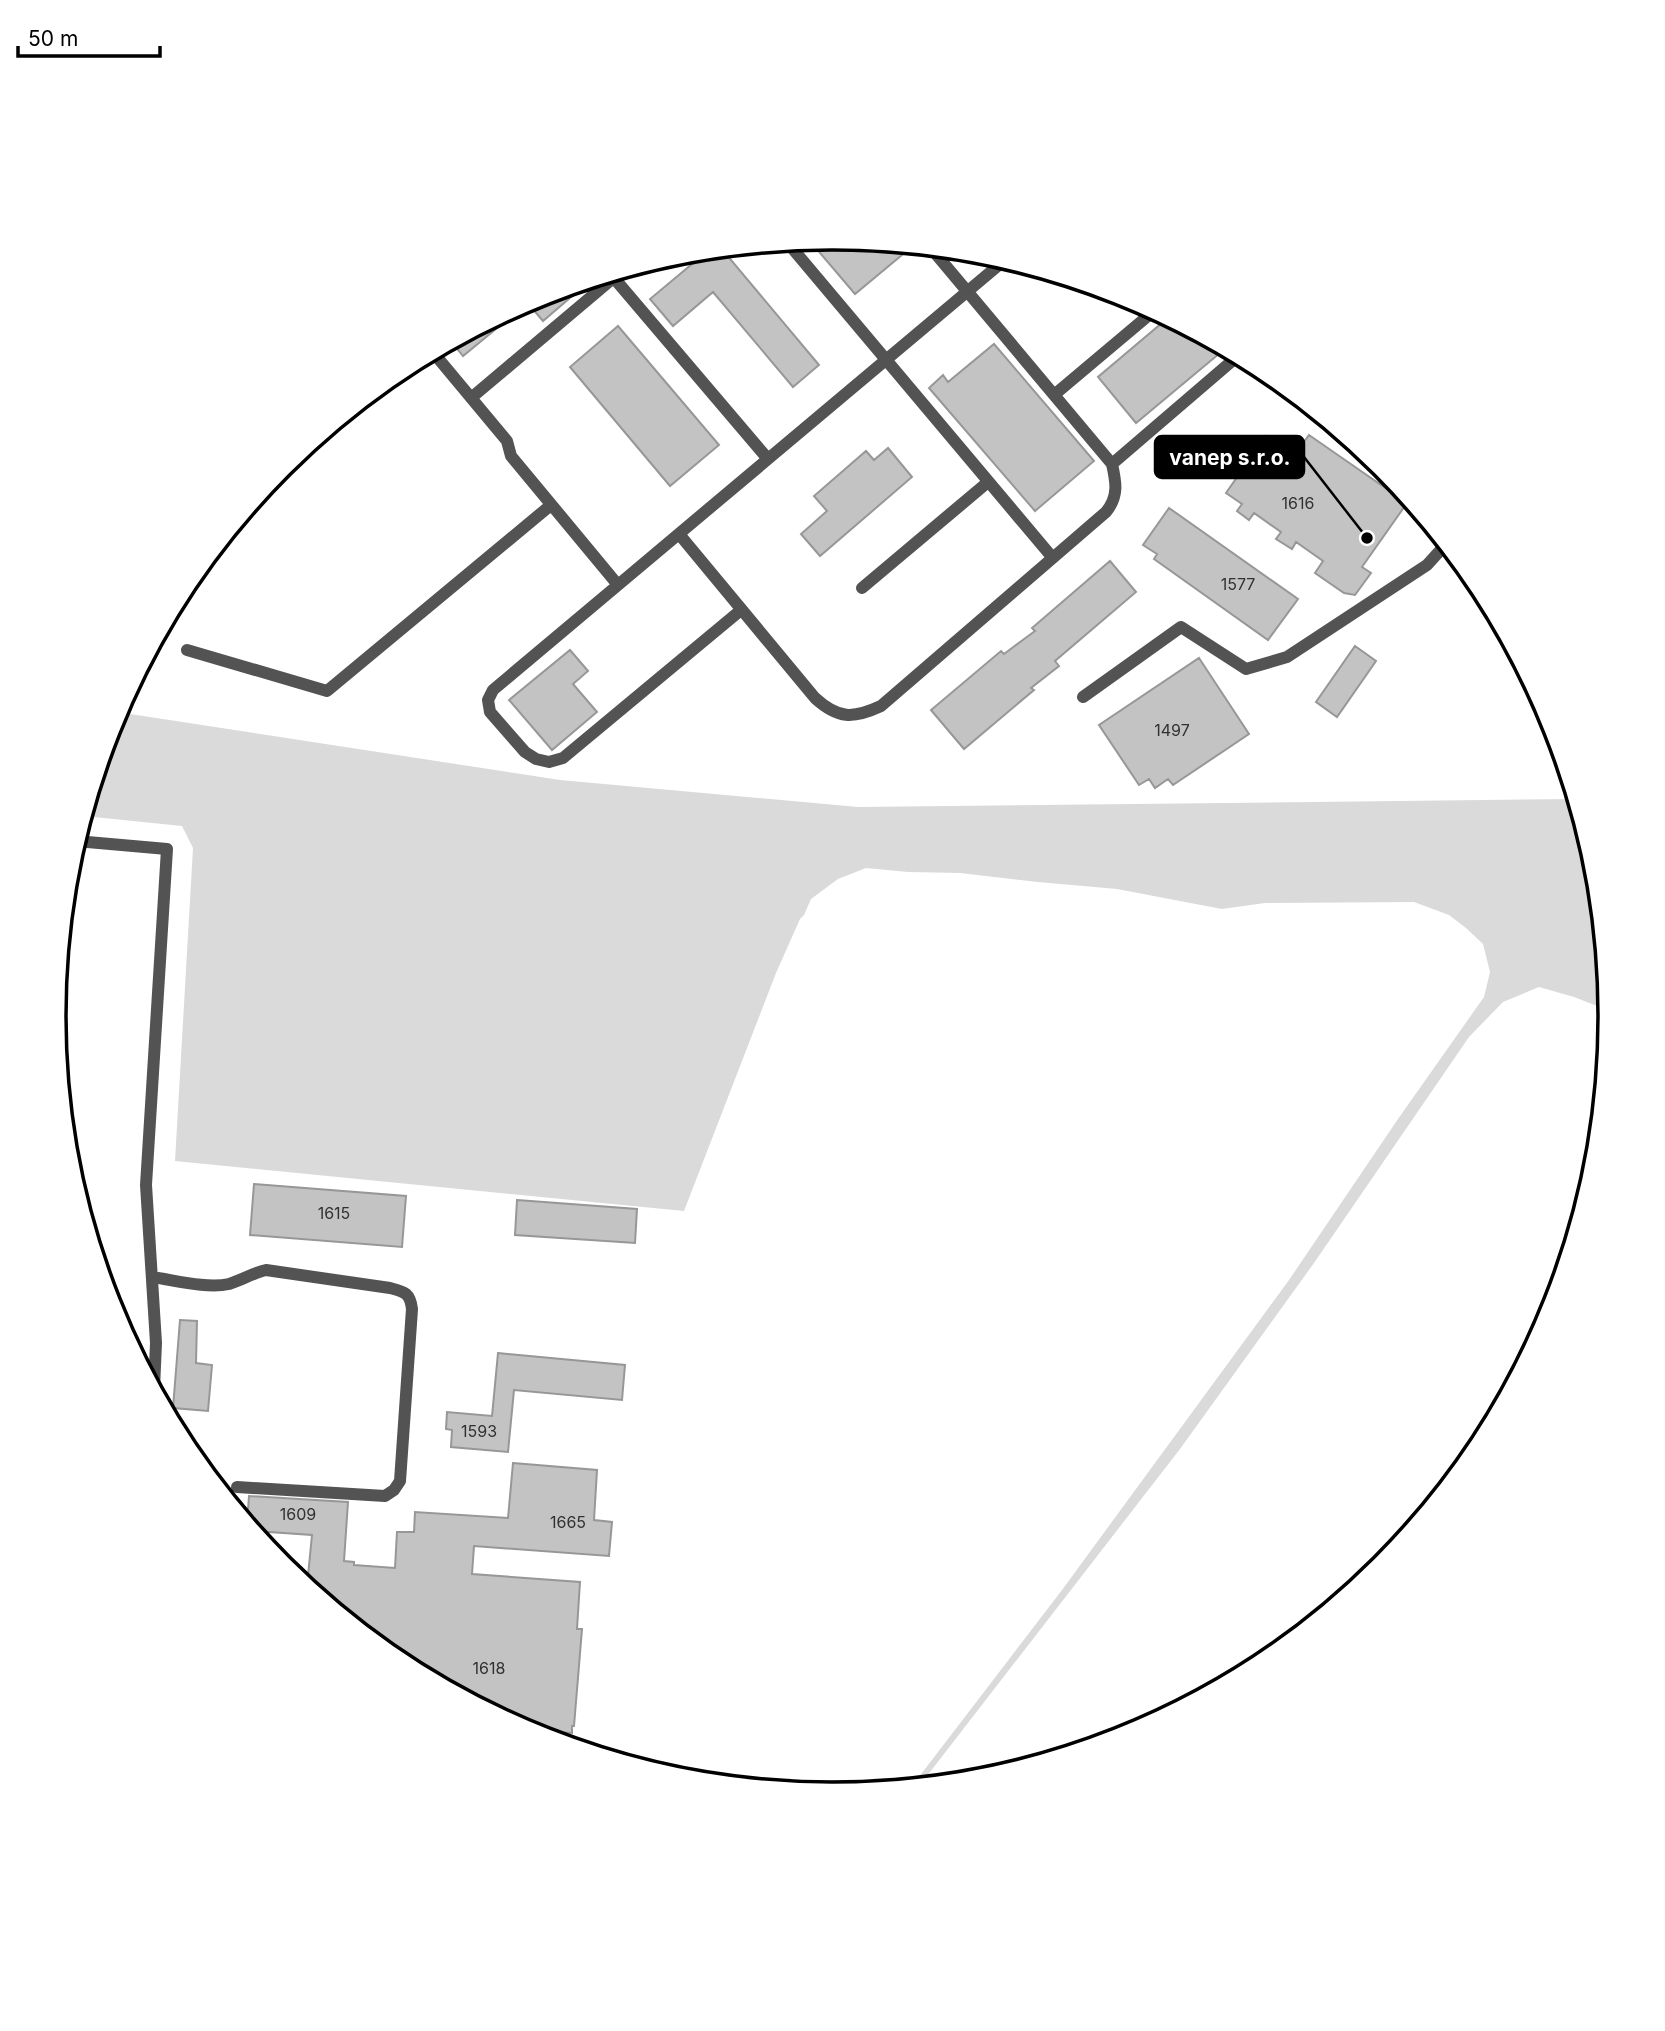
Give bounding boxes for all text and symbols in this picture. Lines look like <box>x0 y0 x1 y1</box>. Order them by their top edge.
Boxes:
scale bar <box>18 14 159 58</box>
text: 50 m <box>28 26 78 51</box>
callout: vanep s.r.o. <box>1155 436 1304 478</box>
text: vanep s.r.o. <box>1169 445 1291 470</box>
house number: 1616 <box>1282 493 1314 513</box>
house number: 1577 <box>1221 574 1255 594</box>
house number: 1497 <box>1154 720 1190 740</box>
house number: 1615 <box>318 1203 350 1223</box>
house number: 1593 <box>461 1421 497 1441</box>
house number: 1609 <box>280 1504 316 1524</box>
house number: 1665 <box>550 1512 586 1532</box>
house number: 1618 <box>473 1658 505 1678</box>

